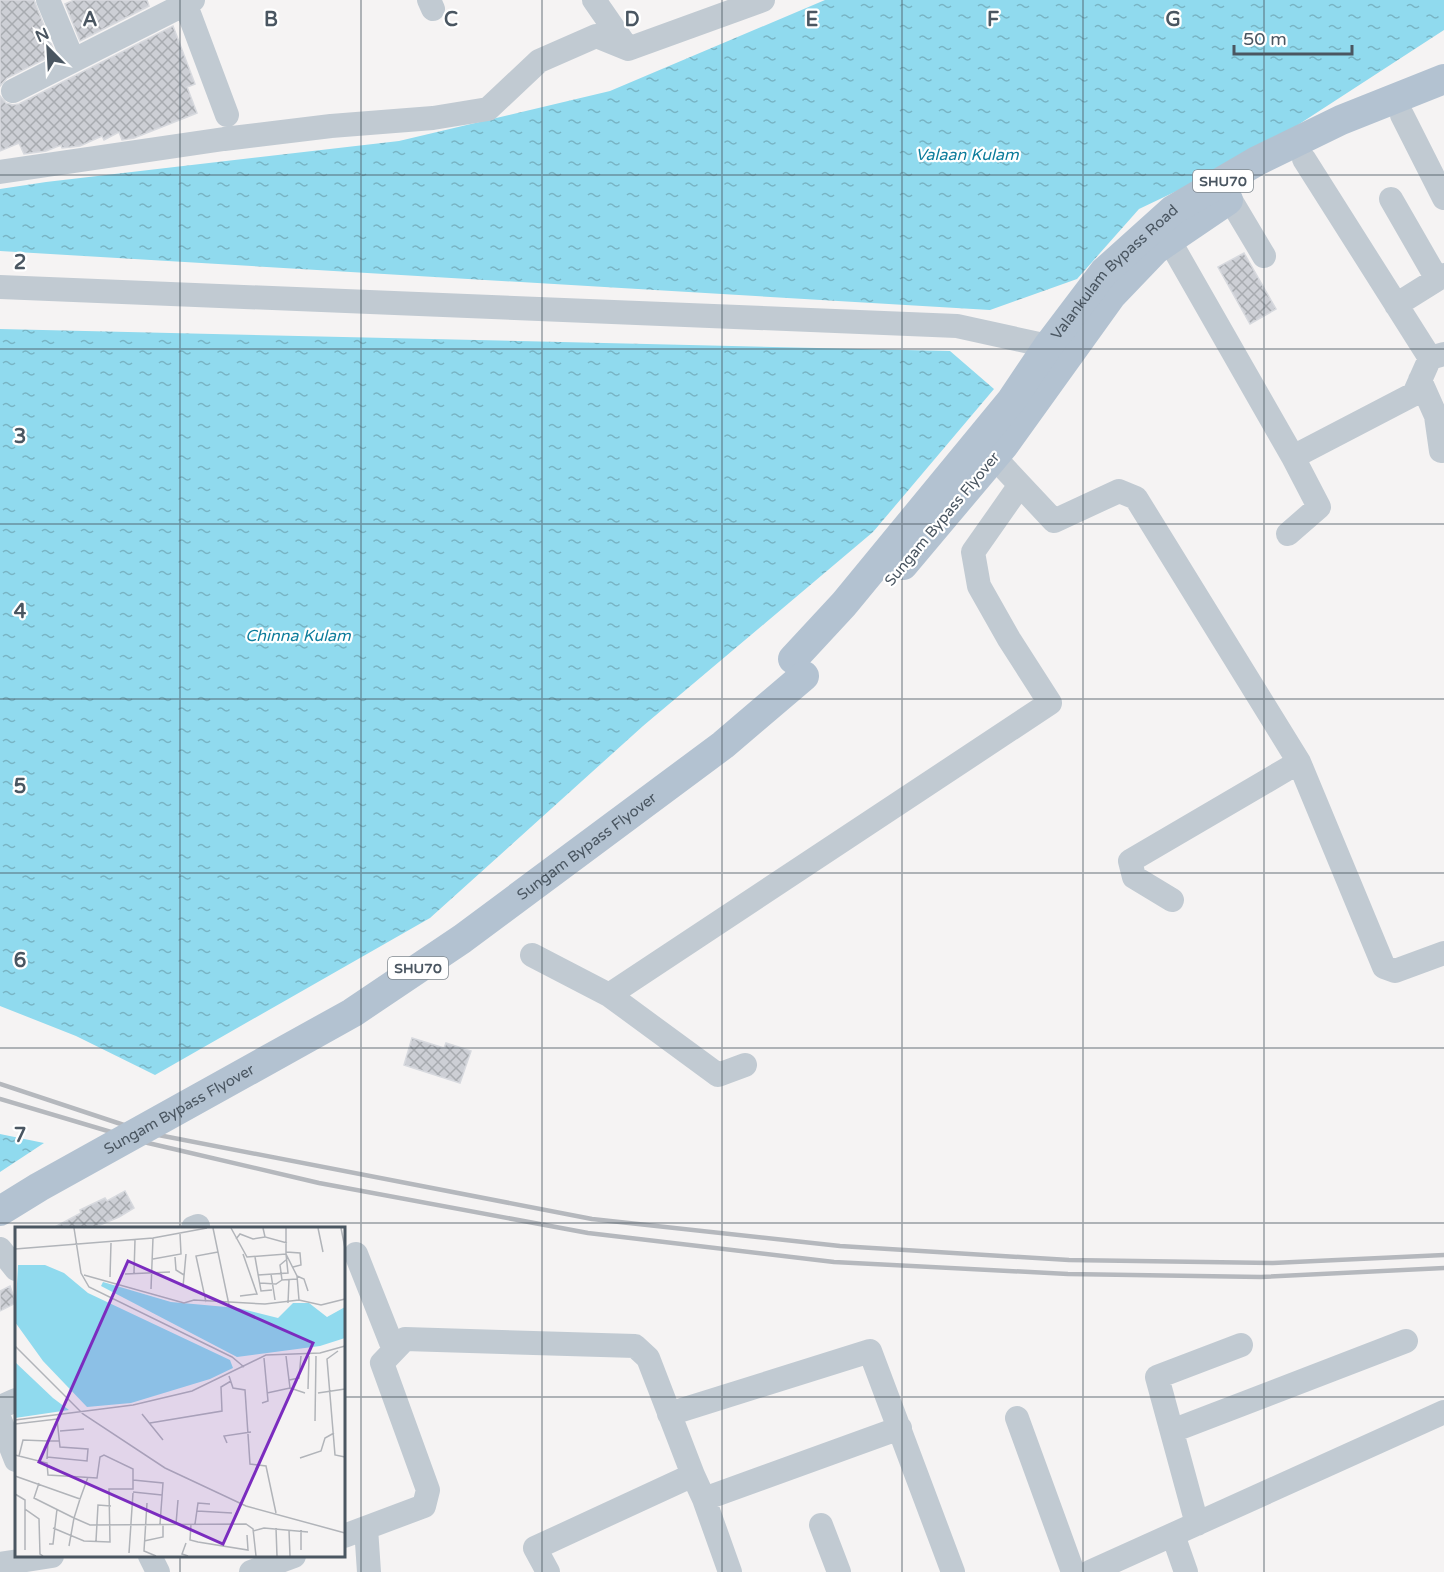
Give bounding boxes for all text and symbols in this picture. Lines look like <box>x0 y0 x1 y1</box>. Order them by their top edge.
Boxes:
text: A <box>83 8 98 32</box>
text: B <box>264 8 278 32</box>
text: C <box>444 8 458 32</box>
text: D <box>624 8 640 32</box>
text: E <box>806 8 819 32</box>
text: F <box>987 8 999 32</box>
text: G <box>1165 8 1181 32</box>
north arrow <box>18 18 78 78</box>
scale bar <box>1234 18 1352 56</box>
text: N <box>32 23 52 47</box>
text: 50 m <box>1243 28 1287 50</box>
water label: Valaan Kulam <box>915 145 1019 165</box>
road number: SHU70 <box>1193 170 1253 192</box>
street label: Valankulam Bypass Road <box>1047 201 1182 343</box>
text: 2 <box>14 251 26 275</box>
text: 3 <box>14 425 26 449</box>
street label: Sungam Bypass Flyover <box>881 448 1003 590</box>
text: 4 <box>14 600 27 624</box>
water label: Chinna Kulam <box>245 626 351 646</box>
text: 5 <box>14 775 26 799</box>
street label: Sungam Bypass Flyover <box>514 788 660 904</box>
text: 6 <box>14 949 26 973</box>
road number: SHU70 <box>388 957 448 979</box>
street label: Sungam Bypass Flyover <box>101 1060 258 1158</box>
text: 7 <box>14 1124 26 1148</box>
inset map <box>15 1227 345 1557</box>

